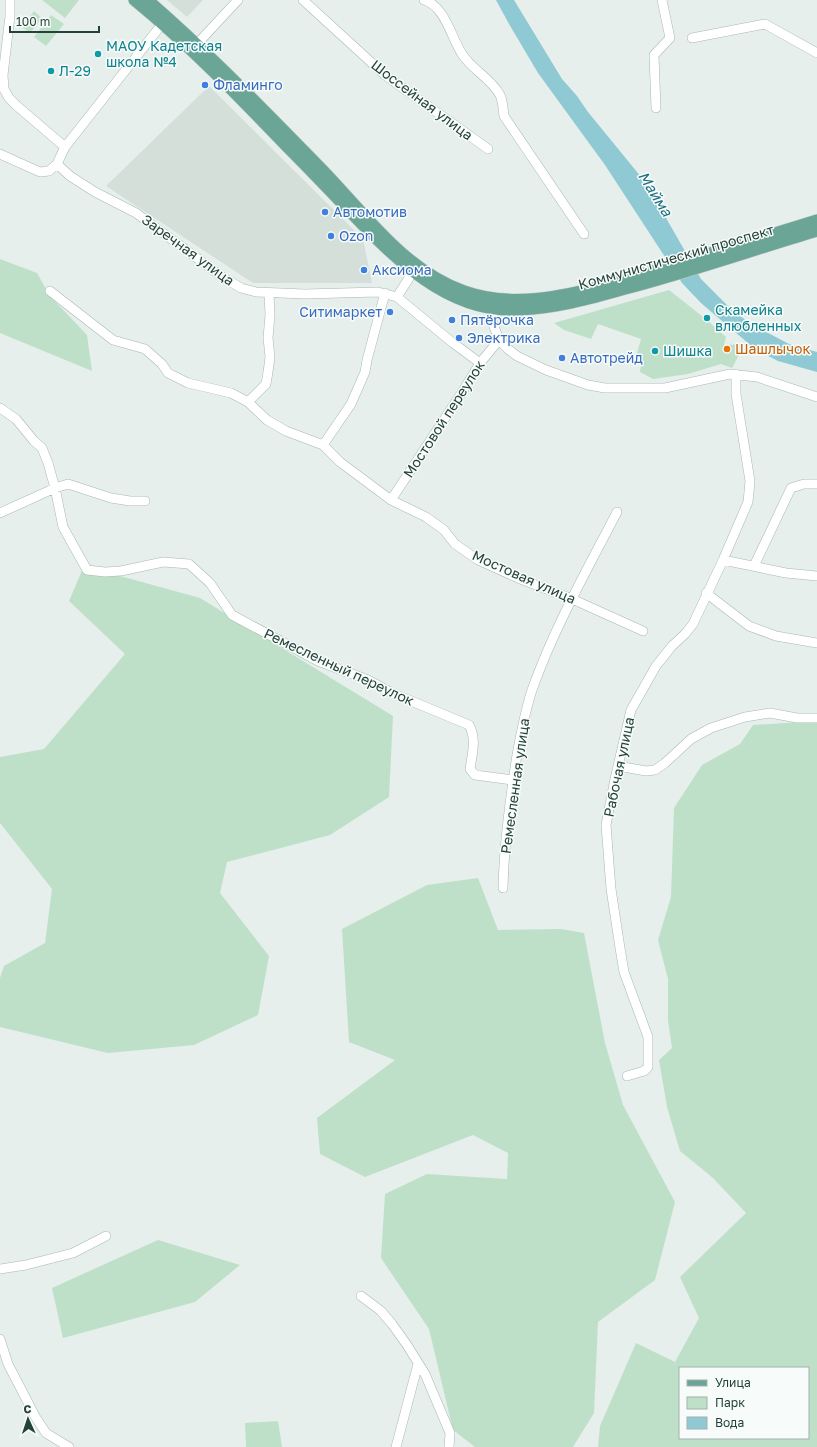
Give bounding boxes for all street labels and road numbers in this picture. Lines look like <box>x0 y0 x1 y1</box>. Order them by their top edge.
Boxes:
street label: Шоссейная улица <box>368 56 476 143</box>
street label: Заречная улица <box>139 210 238 289</box>
street label: Коммунистический проспект <box>576 220 776 293</box>
street label: Мостовой переулок <box>399 357 488 481</box>
street label: Мостовая улица <box>470 546 579 607</box>
street label: Ремесленный переулок <box>261 624 417 709</box>
street label: Рабочая улица <box>600 715 637 819</box>
street label: Ремесленная улица <box>497 717 532 855</box>

